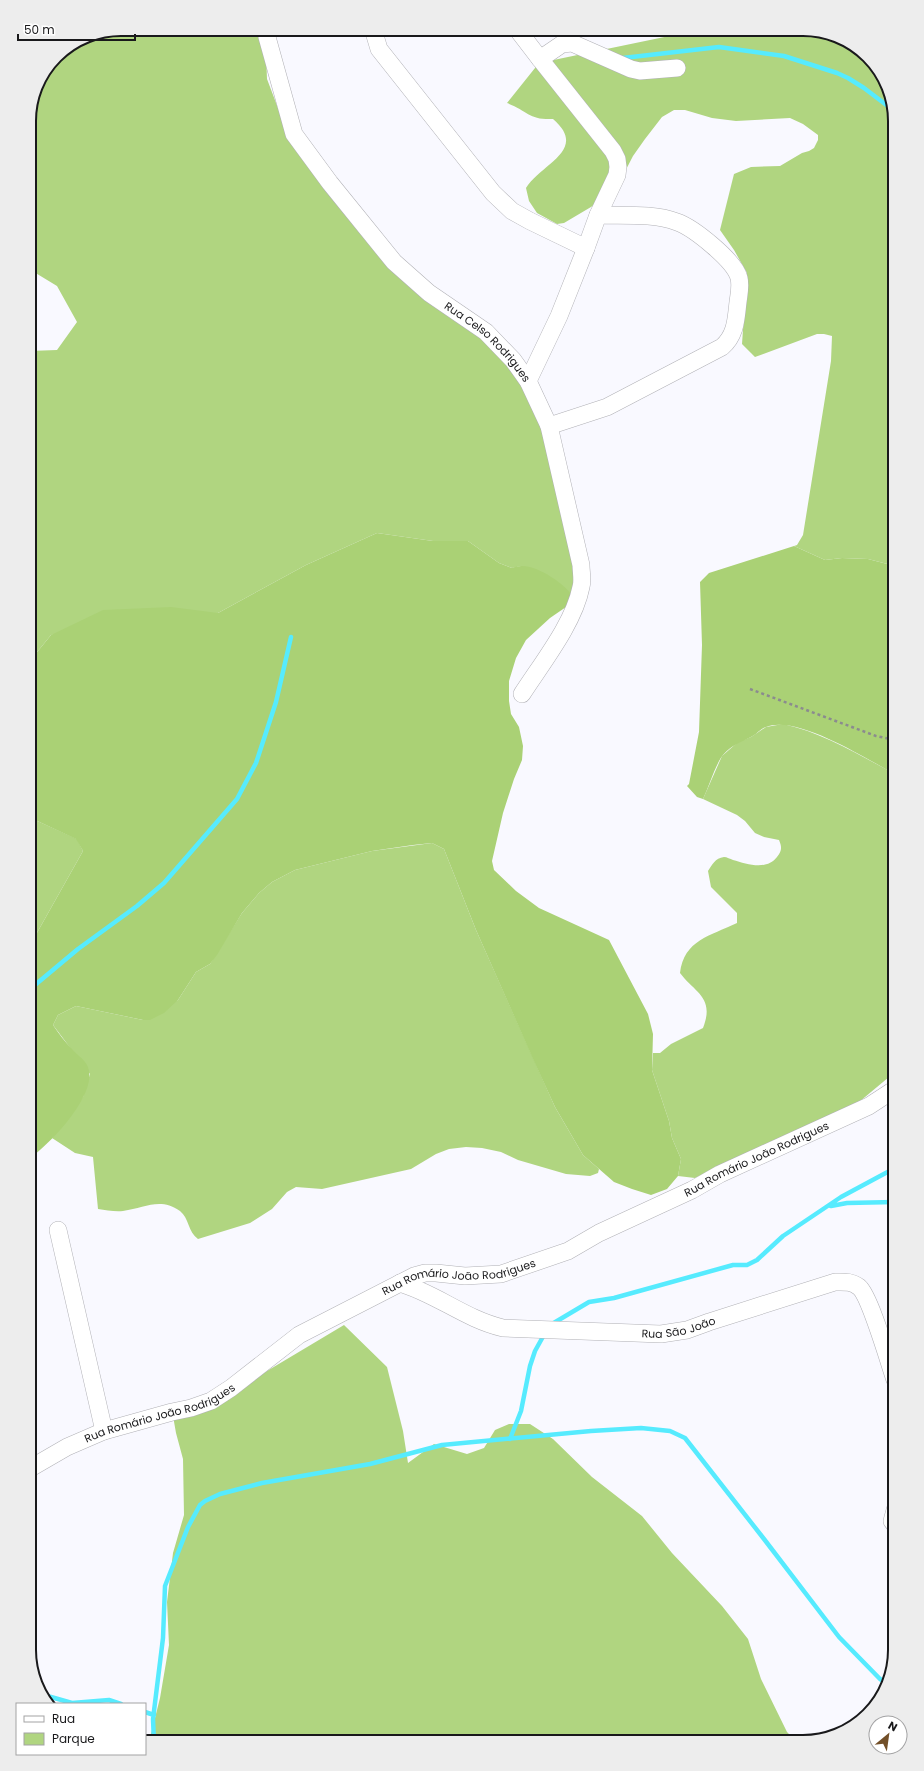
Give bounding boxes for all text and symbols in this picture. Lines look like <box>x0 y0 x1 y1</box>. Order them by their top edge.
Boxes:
scale bar <box>18 16 135 42</box>
text: 50 m <box>24 21 55 38</box>
street label: Rua Celso Rodrigues <box>441 298 534 385</box>
street label: Rua Romário João Rodrigues <box>681 1117 832 1201</box>
street label: Rua Romário João Rodrigues <box>379 1255 538 1299</box>
street label: Rua São João <box>641 1312 717 1342</box>
street label: Rua Romário João Rodrigues <box>82 1380 239 1447</box>
legend <box>16 1703 146 1755</box>
text: Rua <box>52 1710 75 1727</box>
north arrow <box>868 1715 908 1755</box>
text: N <box>885 1717 900 1735</box>
text: Parque <box>52 1730 95 1747</box>

